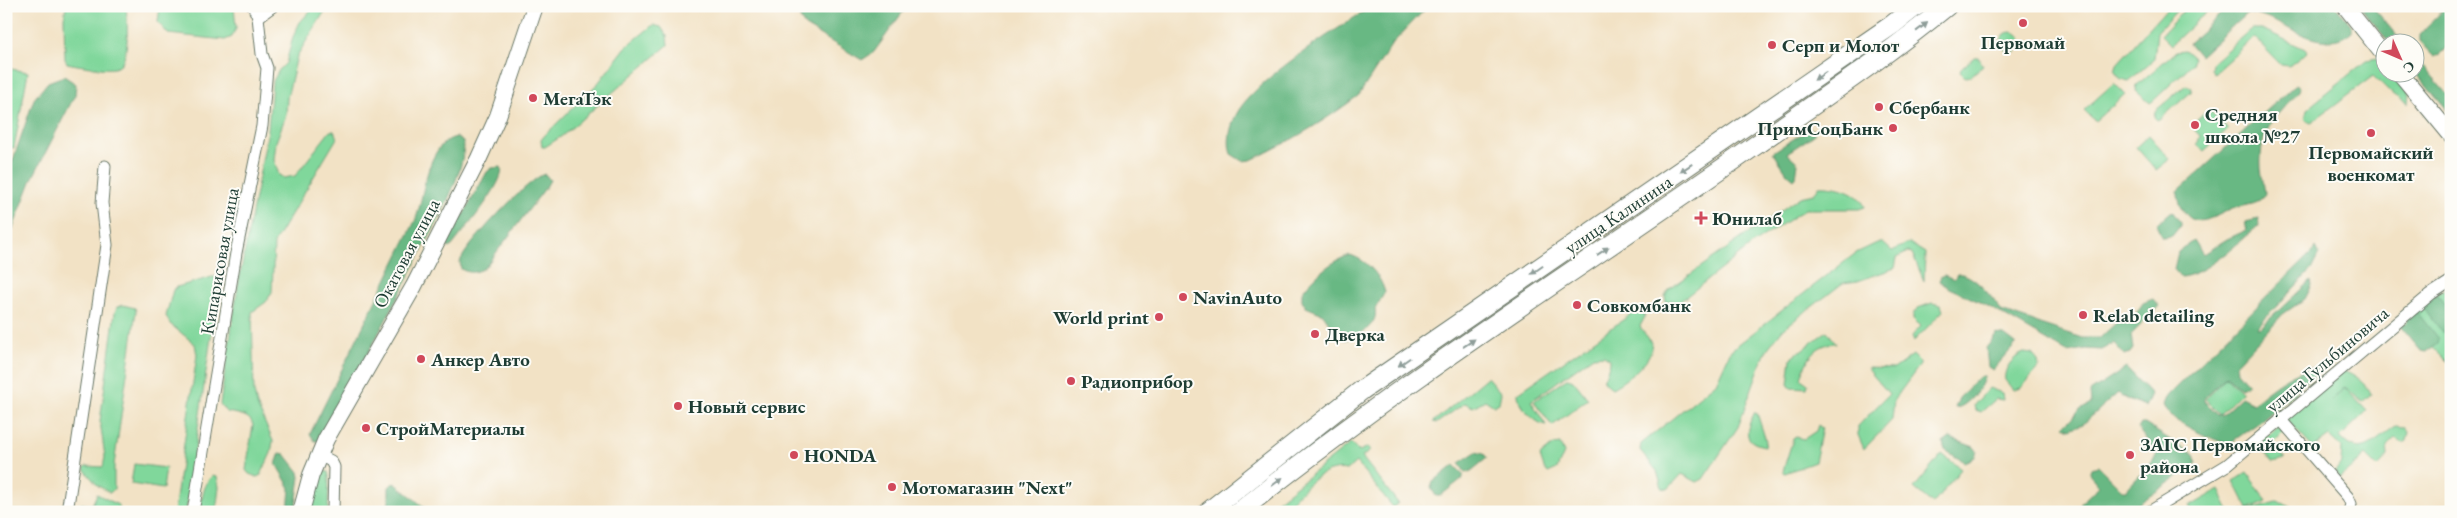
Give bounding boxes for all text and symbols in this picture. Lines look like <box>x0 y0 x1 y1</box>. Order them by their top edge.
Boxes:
marker: Первомай <box>2017 17 2029 29</box>
one-way arrow <box>1915 21 1928 32</box>
place label: Первомай <box>1981 30 2065 55</box>
north arrow <box>2374 32 2424 82</box>
place label: Серп и Молот <box>1782 33 1900 58</box>
marker: Серп и Молот <box>1766 39 1778 51</box>
text: С <box>2399 57 2419 77</box>
one-way arrow <box>1813 71 1827 81</box>
place label: МегаТэк <box>543 86 612 111</box>
marker: МегаТэк <box>527 92 539 104</box>
place label: Сбербанк <box>1889 95 1970 120</box>
marker: Сбербанк <box>1873 101 1885 113</box>
place label: Средняя школа №27 <box>2205 102 2301 149</box>
place label: ПримСоцБанк <box>1758 116 1883 141</box>
marker: Средняя школа №27 <box>2189 119 2201 131</box>
marker: ПримСоцБанк <box>1887 122 1899 134</box>
marker: Первомайский военкомат <box>2365 127 2377 139</box>
place label: Первомайский военкомат <box>2309 140 2433 187</box>
one-way arrow <box>1679 163 1693 173</box>
street label: улица Калинина <box>1560 169 1677 260</box>
street label: Кипарисовая улица <box>194 185 245 336</box>
street label: Окатовая улица <box>367 194 446 312</box>
place label: Юнилаб <box>1712 206 1783 231</box>
marker: Юнилаб <box>1694 211 1708 225</box>
one-way arrow <box>1597 246 1610 256</box>
one-way arrow <box>1531 265 1544 275</box>
place label: NavinAuto <box>1193 285 1283 310</box>
marker: NavinAuto <box>1177 291 1189 303</box>
place label: Совкомбанк <box>1587 293 1691 318</box>
marker: Совкомбанк <box>1571 299 1583 311</box>
street label: улица Гульбиновича <box>2261 300 2394 418</box>
place label: Relab detailing <box>2093 303 2215 328</box>
place label: World print <box>1053 305 1149 330</box>
marker: Relab detailing <box>2077 309 2089 321</box>
marker: World print <box>1153 311 1165 323</box>
place label: Дверка <box>1325 322 1385 347</box>
marker: Дверка <box>1309 328 1321 340</box>
one-way arrow <box>1462 338 1476 348</box>
place label: Анкер Авто <box>430 347 530 372</box>
marker: Анкер Авто <box>415 353 427 365</box>
one-way arrow <box>1397 357 1410 367</box>
place label: Радиоприбор <box>1081 369 1194 394</box>
marker: Радиоприбор <box>1065 375 1077 387</box>
place label: Новый сервис <box>688 394 806 419</box>
marker: Новый сервис <box>672 400 684 412</box>
place label: СтройМатериалы <box>376 416 525 441</box>
marker: СтройМатериалы <box>360 422 372 434</box>
place label: ЗАГС Первомайского района <box>2140 432 2321 479</box>
place label: HONDA <box>804 443 877 468</box>
marker: HONDA <box>788 449 800 461</box>
marker: ЗАГС Первомайского района <box>2124 449 2136 461</box>
place label: Мотомагазин "Next" <box>902 475 1073 500</box>
one-way arrow <box>1270 476 1283 487</box>
marker: Мотомагазин "Next" <box>886 481 898 493</box>

